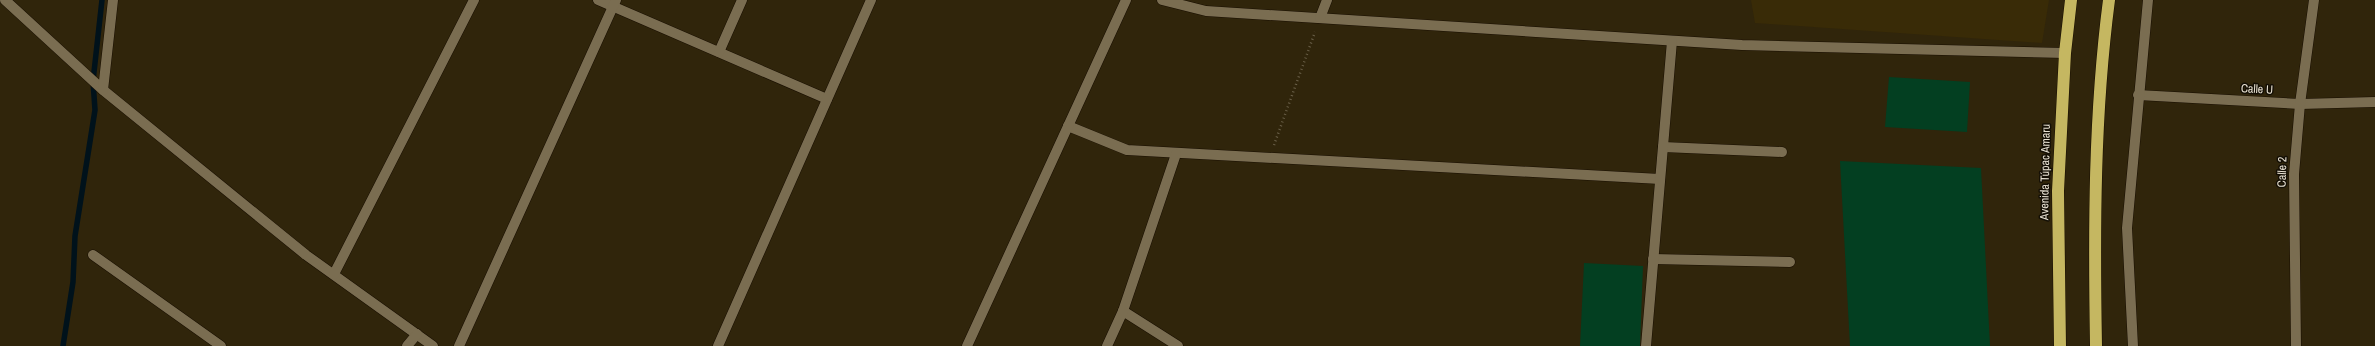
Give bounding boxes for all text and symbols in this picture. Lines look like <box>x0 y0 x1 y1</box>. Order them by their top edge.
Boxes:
street label: Calle U <box>2240 80 2274 98</box>
street label: Avenida Túpac Amaru <box>2036 124 2054 221</box>
street label: Calle 2 <box>2273 156 2291 188</box>

